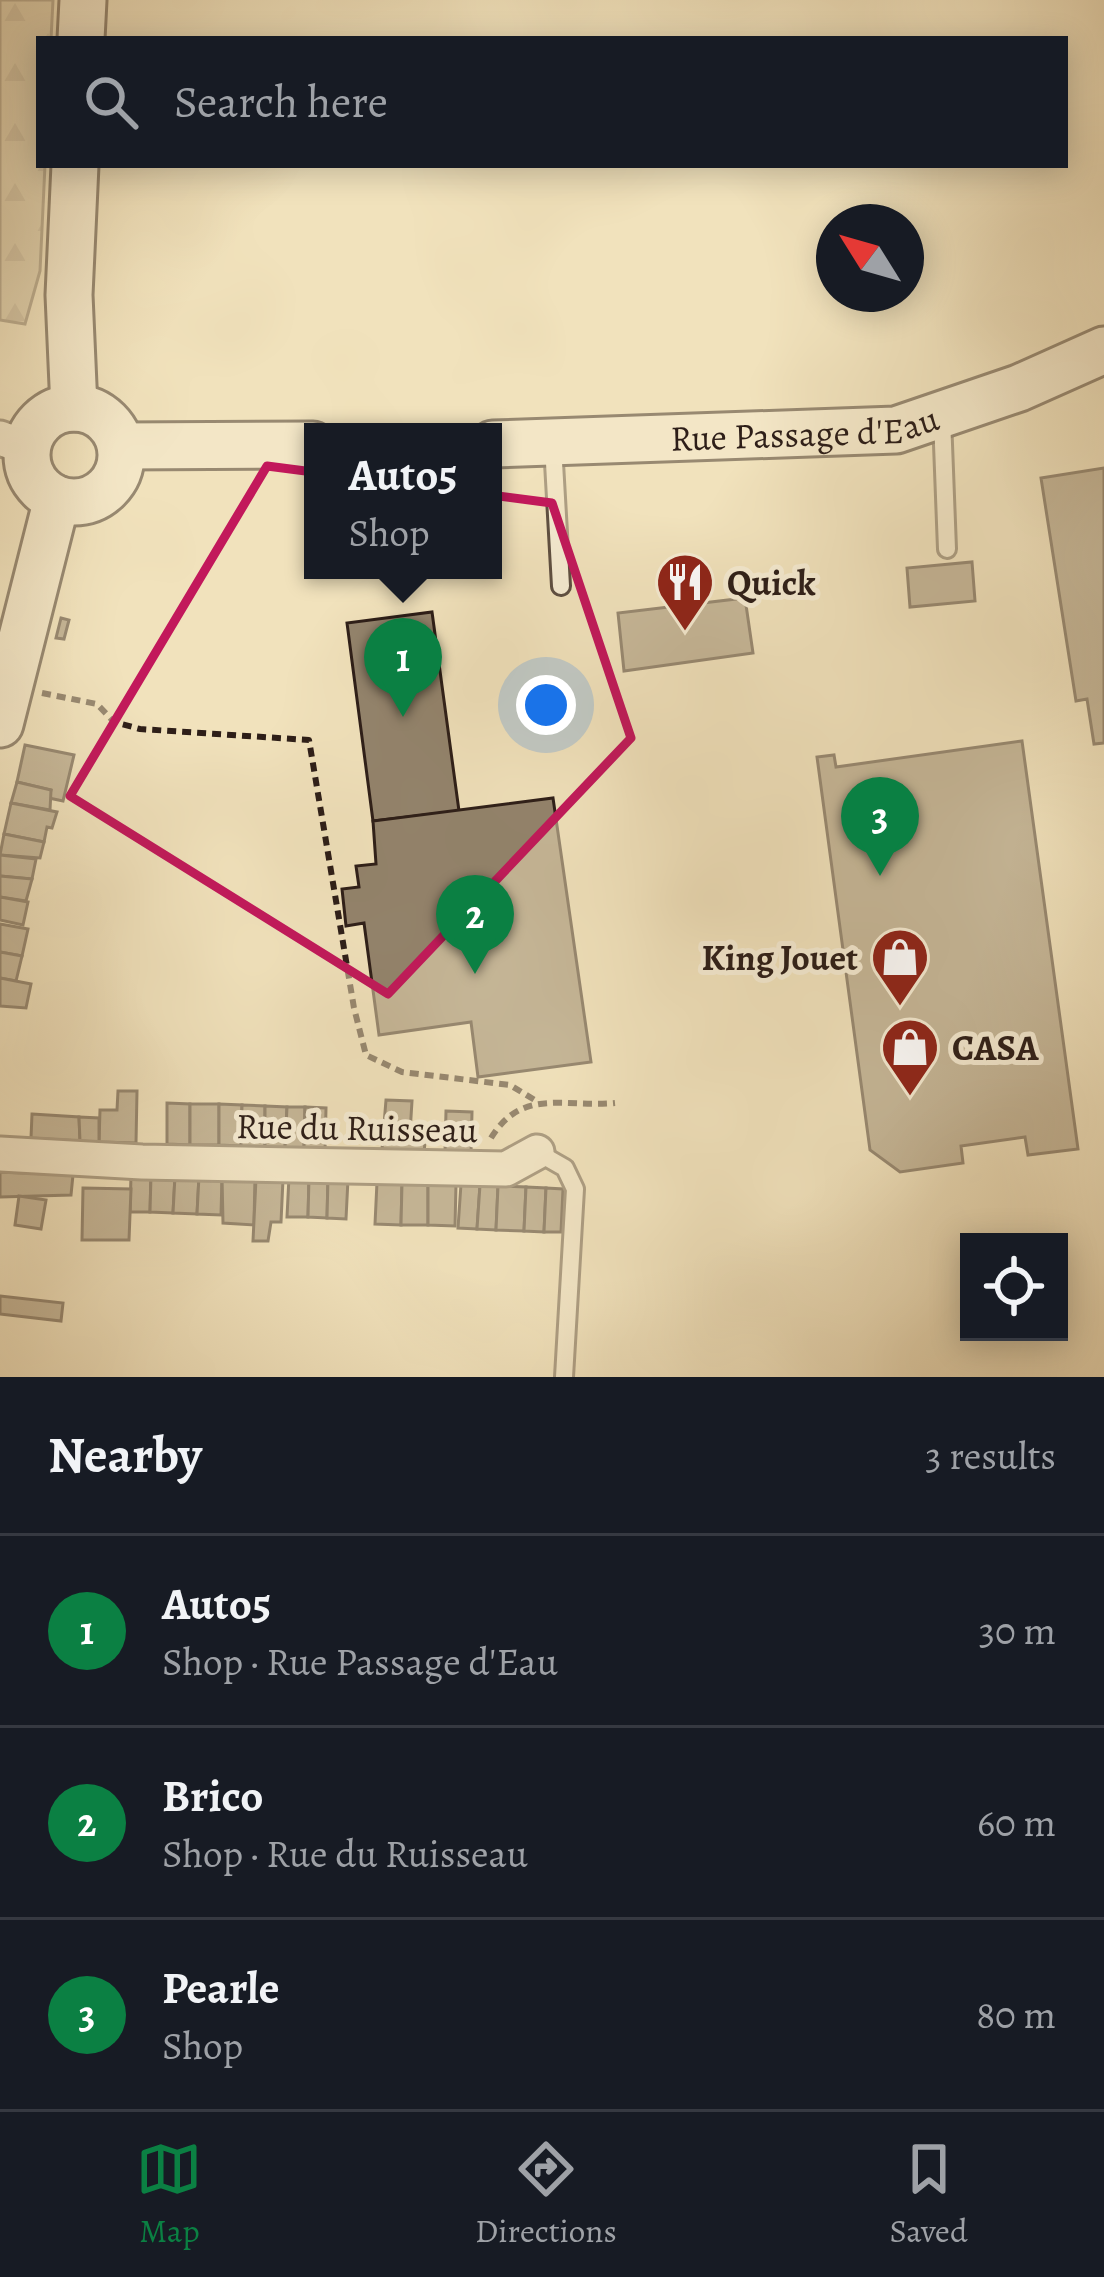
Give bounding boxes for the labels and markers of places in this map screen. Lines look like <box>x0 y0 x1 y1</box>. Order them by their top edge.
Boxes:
restaurant icon: Quick <box>654 551 716 633</box>
place label: Quick <box>727 558 816 607</box>
pin: 1 <box>364 618 442 717</box>
pin: 3 <box>841 777 919 876</box>
pin: 2 <box>436 875 514 974</box>
shop icon: King Jouet <box>869 926 931 1008</box>
place label: King Jouet <box>701 933 858 982</box>
shop icon: CASA <box>879 1016 941 1098</box>
place label: CASA <box>952 1023 1039 1072</box>

